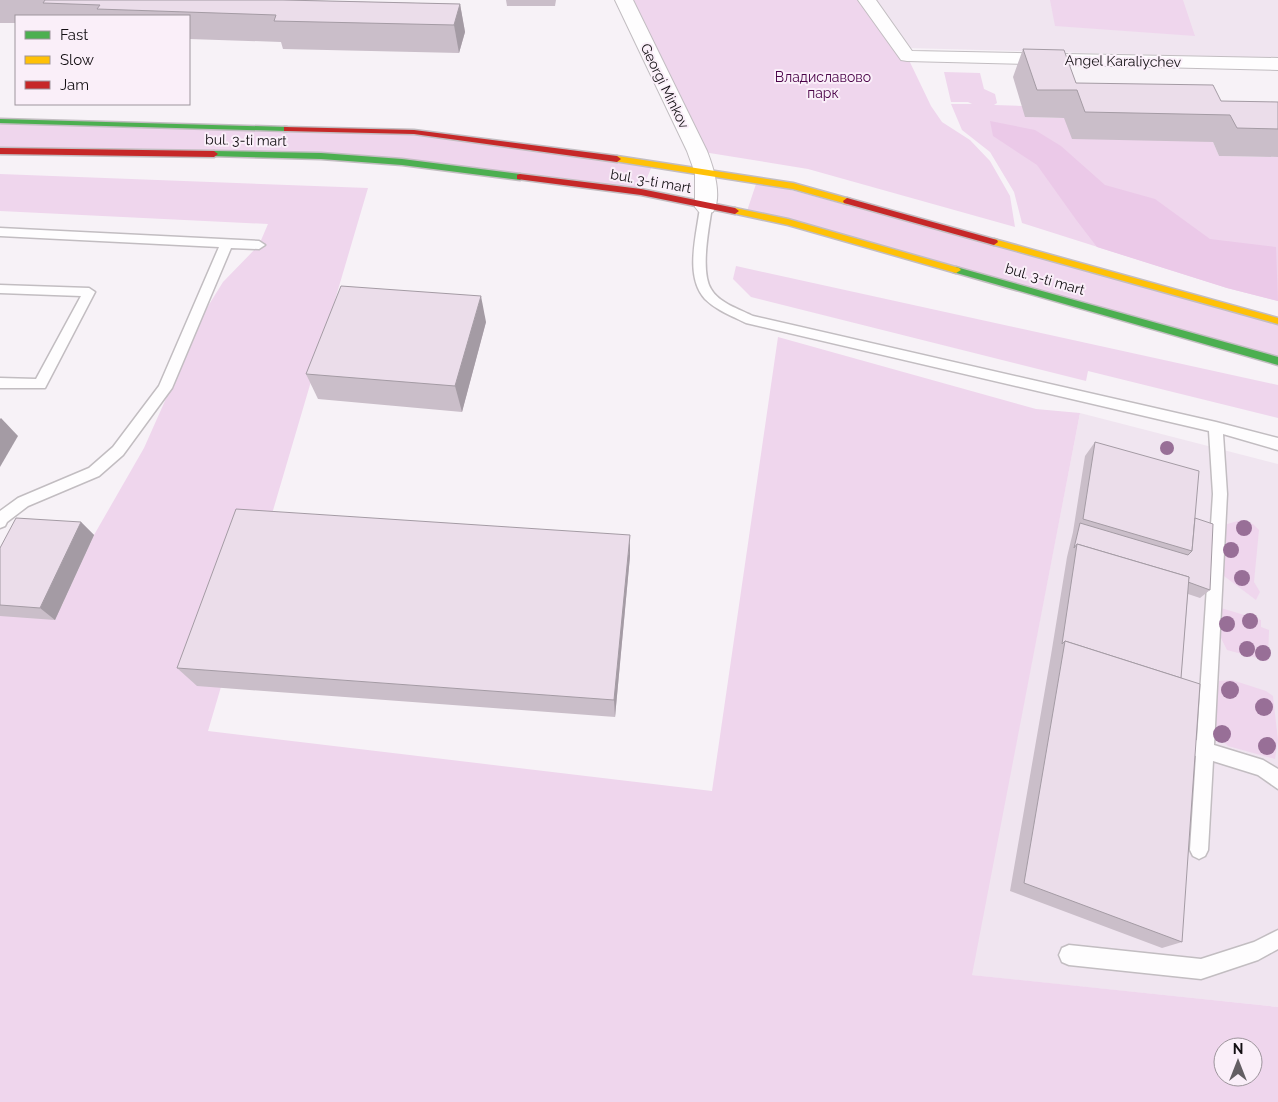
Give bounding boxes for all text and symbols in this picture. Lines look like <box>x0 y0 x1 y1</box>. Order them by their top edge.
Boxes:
legend <box>15 15 190 105</box>
text: Fast <box>60 26 88 44</box>
street label: Georgi Minkov <box>638 41 693 132</box>
text: Slow <box>60 51 94 69</box>
street label: Angel Karaliychev <box>1065 52 1182 70</box>
park label: Владиславово парк <box>775 69 871 101</box>
text: Jam <box>60 76 89 94</box>
street label: bul. 3-ti mart <box>205 131 287 149</box>
street label: bul. 3-ti mart <box>609 166 693 196</box>
street label: bul. 3-ti mart <box>1003 260 1087 298</box>
north arrow <box>1213 1037 1263 1087</box>
text: N <box>1233 1041 1243 1057</box>

